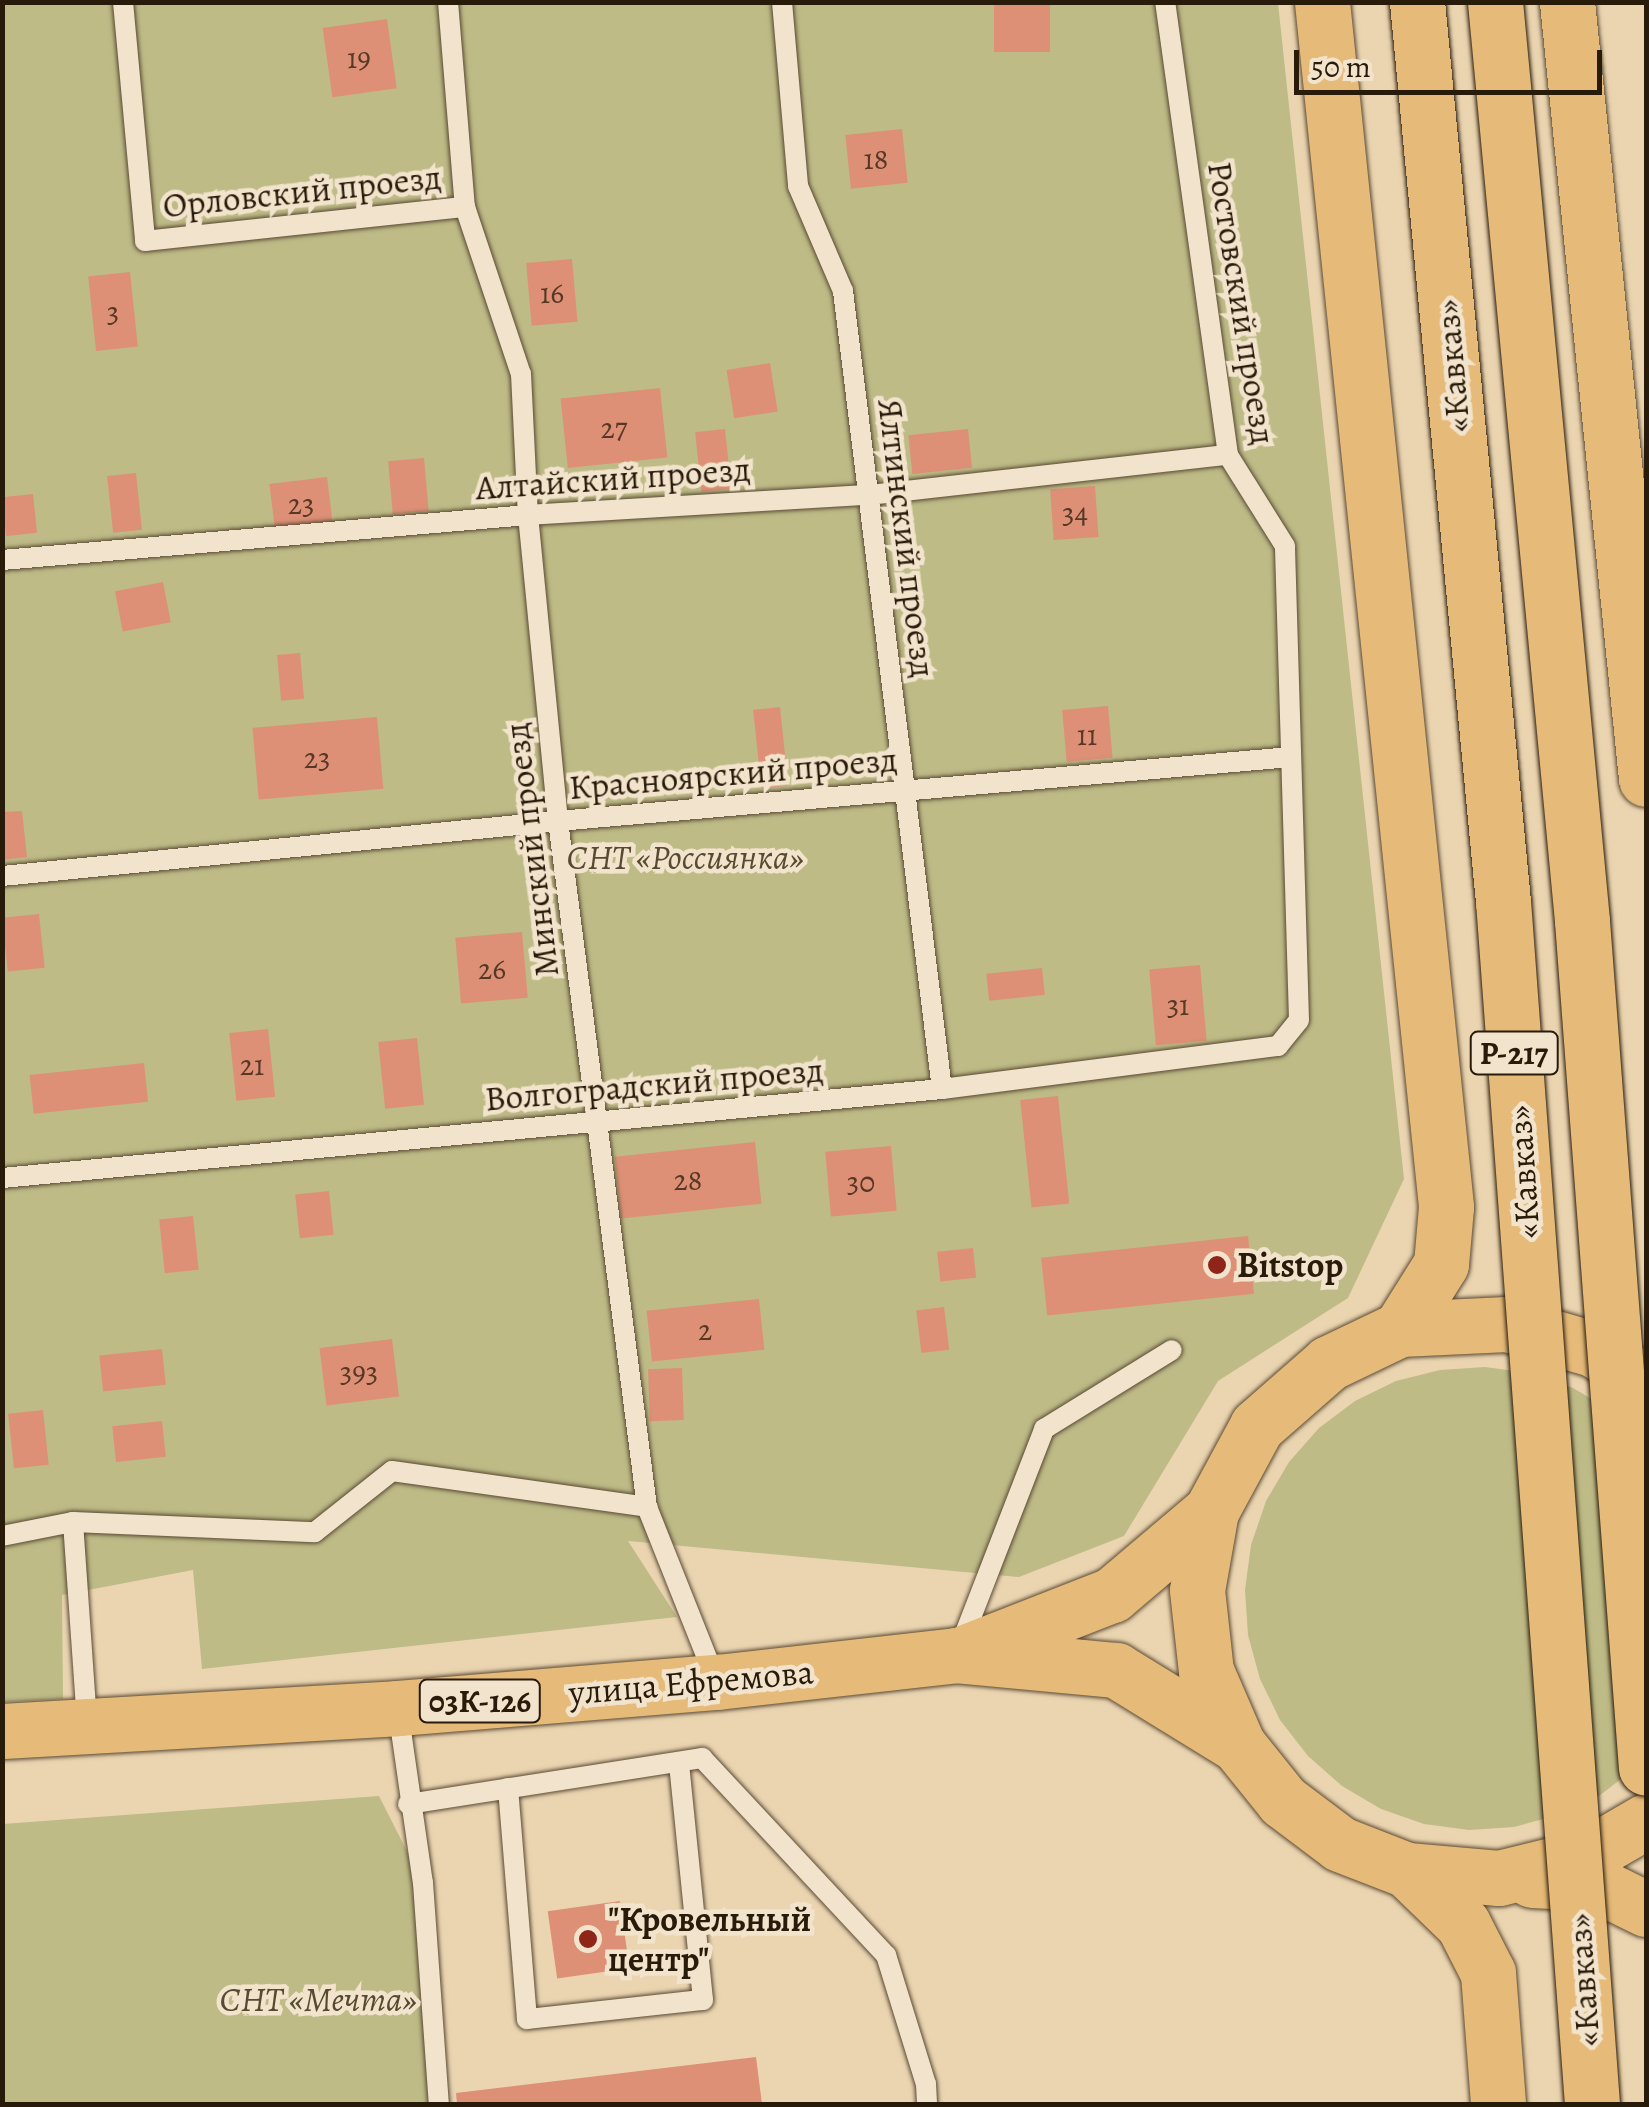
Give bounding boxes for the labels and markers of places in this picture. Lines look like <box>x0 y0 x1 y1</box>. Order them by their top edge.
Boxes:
place label: Bitstop <box>1237 1244 1343 1286</box>
marker: Bitstop <box>1206 1254 1228 1276</box>
place label: "Кровельный центр" <box>608 1898 811 1980</box>
marker: "Кровельный центр" <box>577 1928 599 1950</box>

